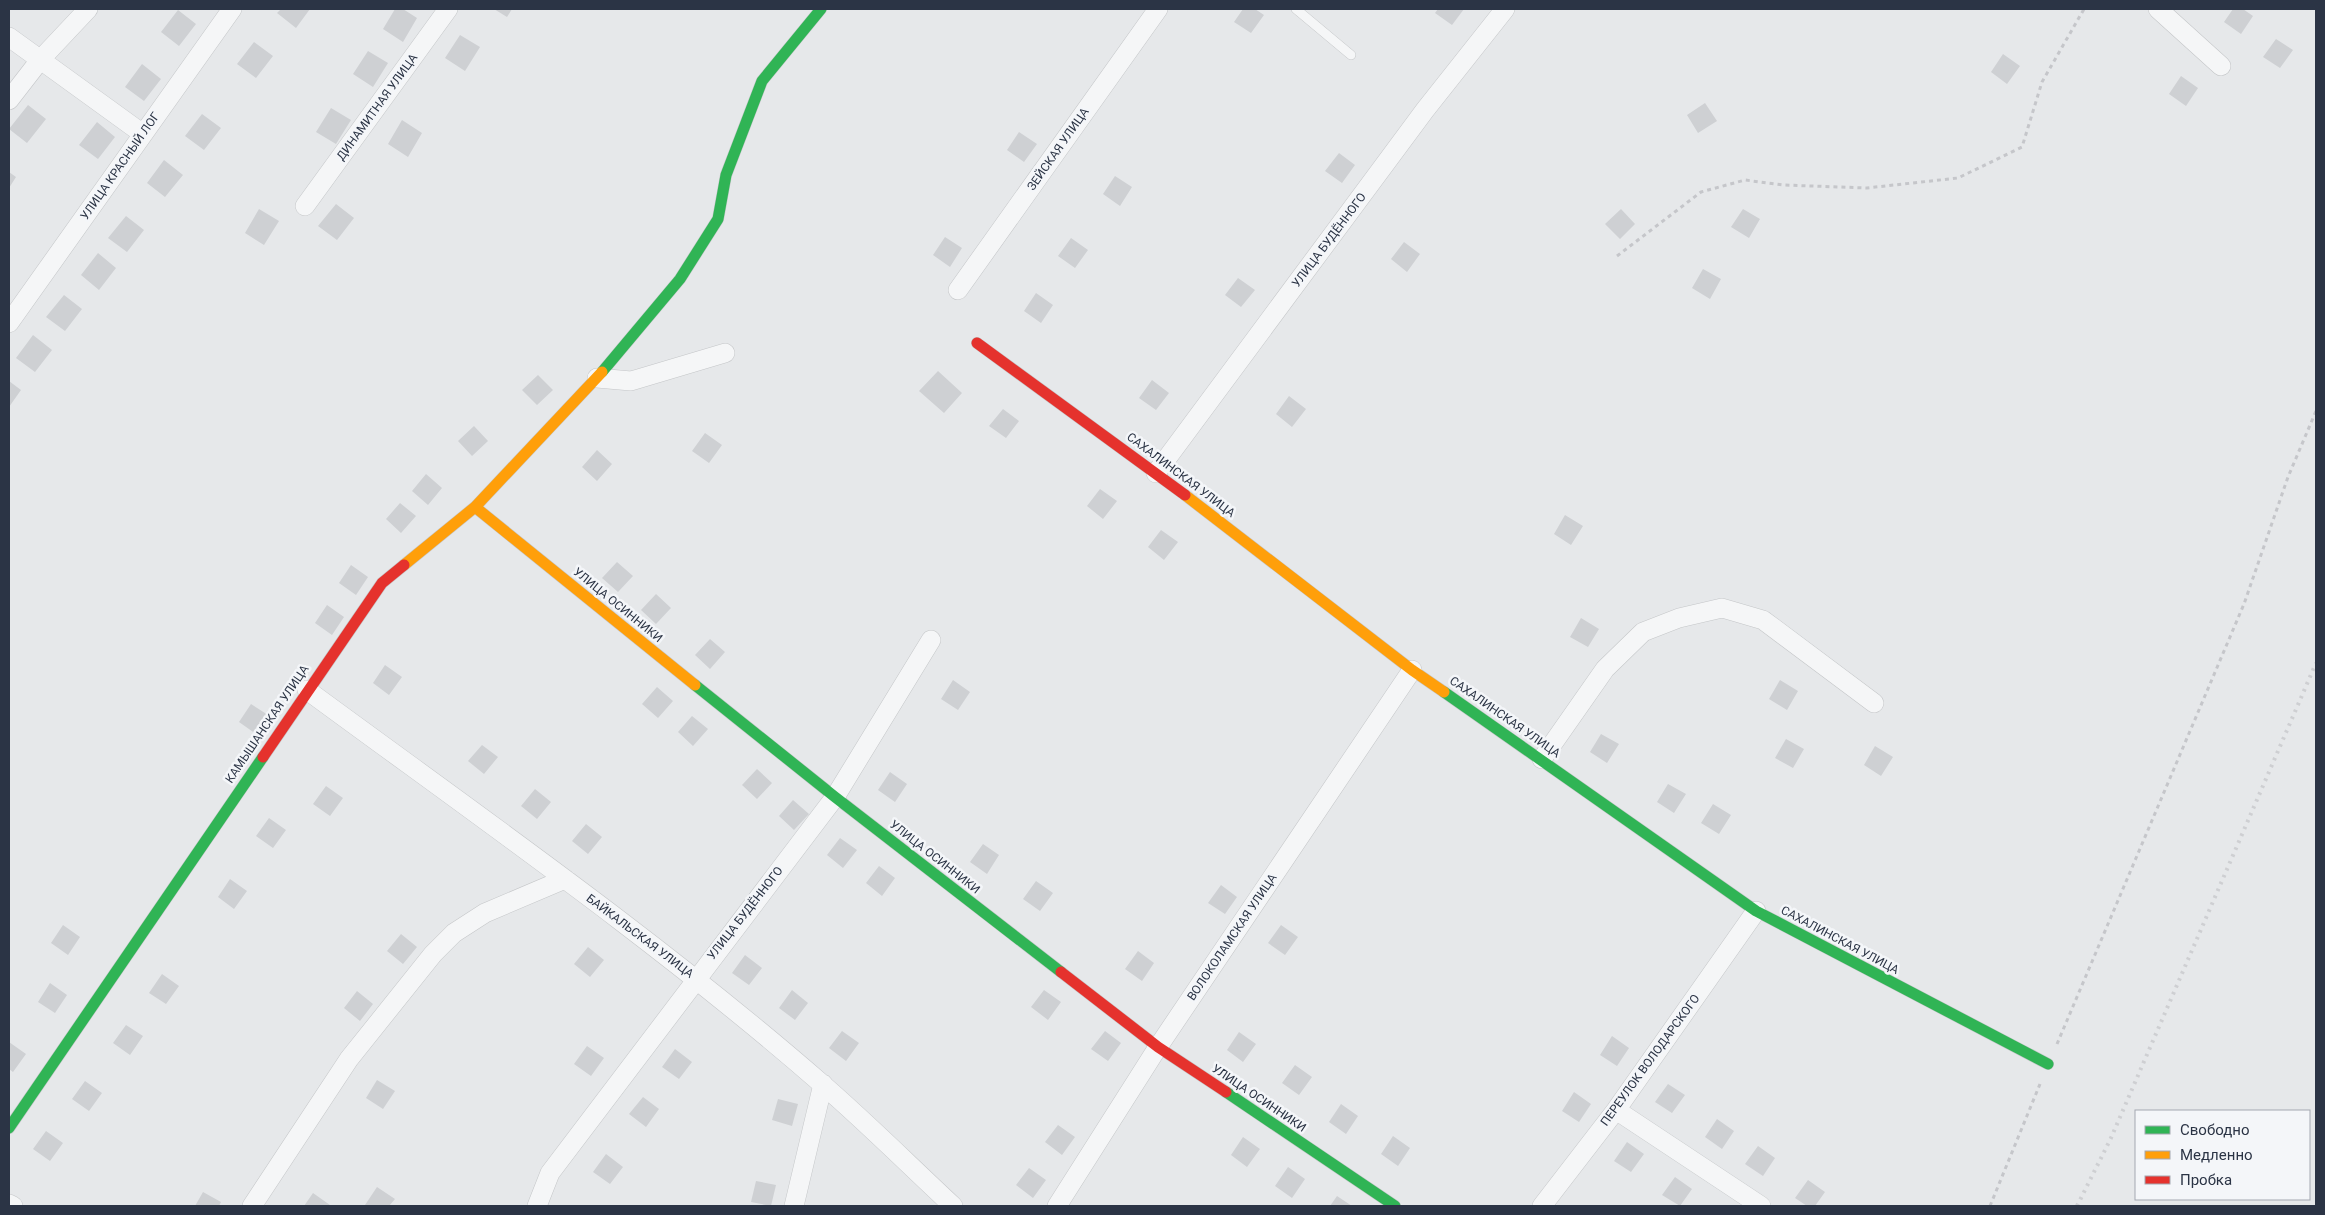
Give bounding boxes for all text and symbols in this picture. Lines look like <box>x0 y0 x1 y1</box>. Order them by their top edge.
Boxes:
street label: ДИНАМИТНАЯ УЛИЦА <box>334 51 420 163</box>
street label: ЗЕЙСКАЯ УЛИЦА <box>1023 104 1092 193</box>
street label: УЛИЦА КРАСНЫЙ ЛОГ <box>77 109 163 222</box>
street label: УЛИЦА БУДЁННОГО <box>1288 190 1369 290</box>
street label: САХАЛИНСКАЯ УЛИЦА <box>1124 430 1238 520</box>
street label: УЛИЦА ОСИННИКИ <box>571 565 665 645</box>
street label: КАМЫШАНСКАЯ УЛИЦА <box>222 662 312 786</box>
street label: САХАЛИНСКАЯ УЛИЦА <box>1447 674 1563 761</box>
street label: УЛИЦА ОСИННИКИ <box>887 817 983 897</box>
street label: УЛИЦА БУДЁННОГО <box>704 863 786 962</box>
street label: ВОЛОКОЛАМСКАЯ УЛИЦА <box>1184 871 1280 1003</box>
street label: БАЙКАЛЬСКАЯ УЛИЦА <box>584 890 697 981</box>
street label: САХАЛИНСКАЯ УЛИЦА <box>1779 903 1902 977</box>
street label: ПЕРЕУЛОК ВОЛОДАРСКОГО <box>1598 991 1702 1129</box>
street label: УЛИЦА ОСИННИКИ <box>1209 1061 1309 1135</box>
legend <box>2135 1110 2310 1200</box>
text: Свободно <box>2180 1121 2249 1139</box>
text: Медленно <box>2180 1146 2253 1164</box>
text: Пробка <box>2180 1171 2232 1189</box>

